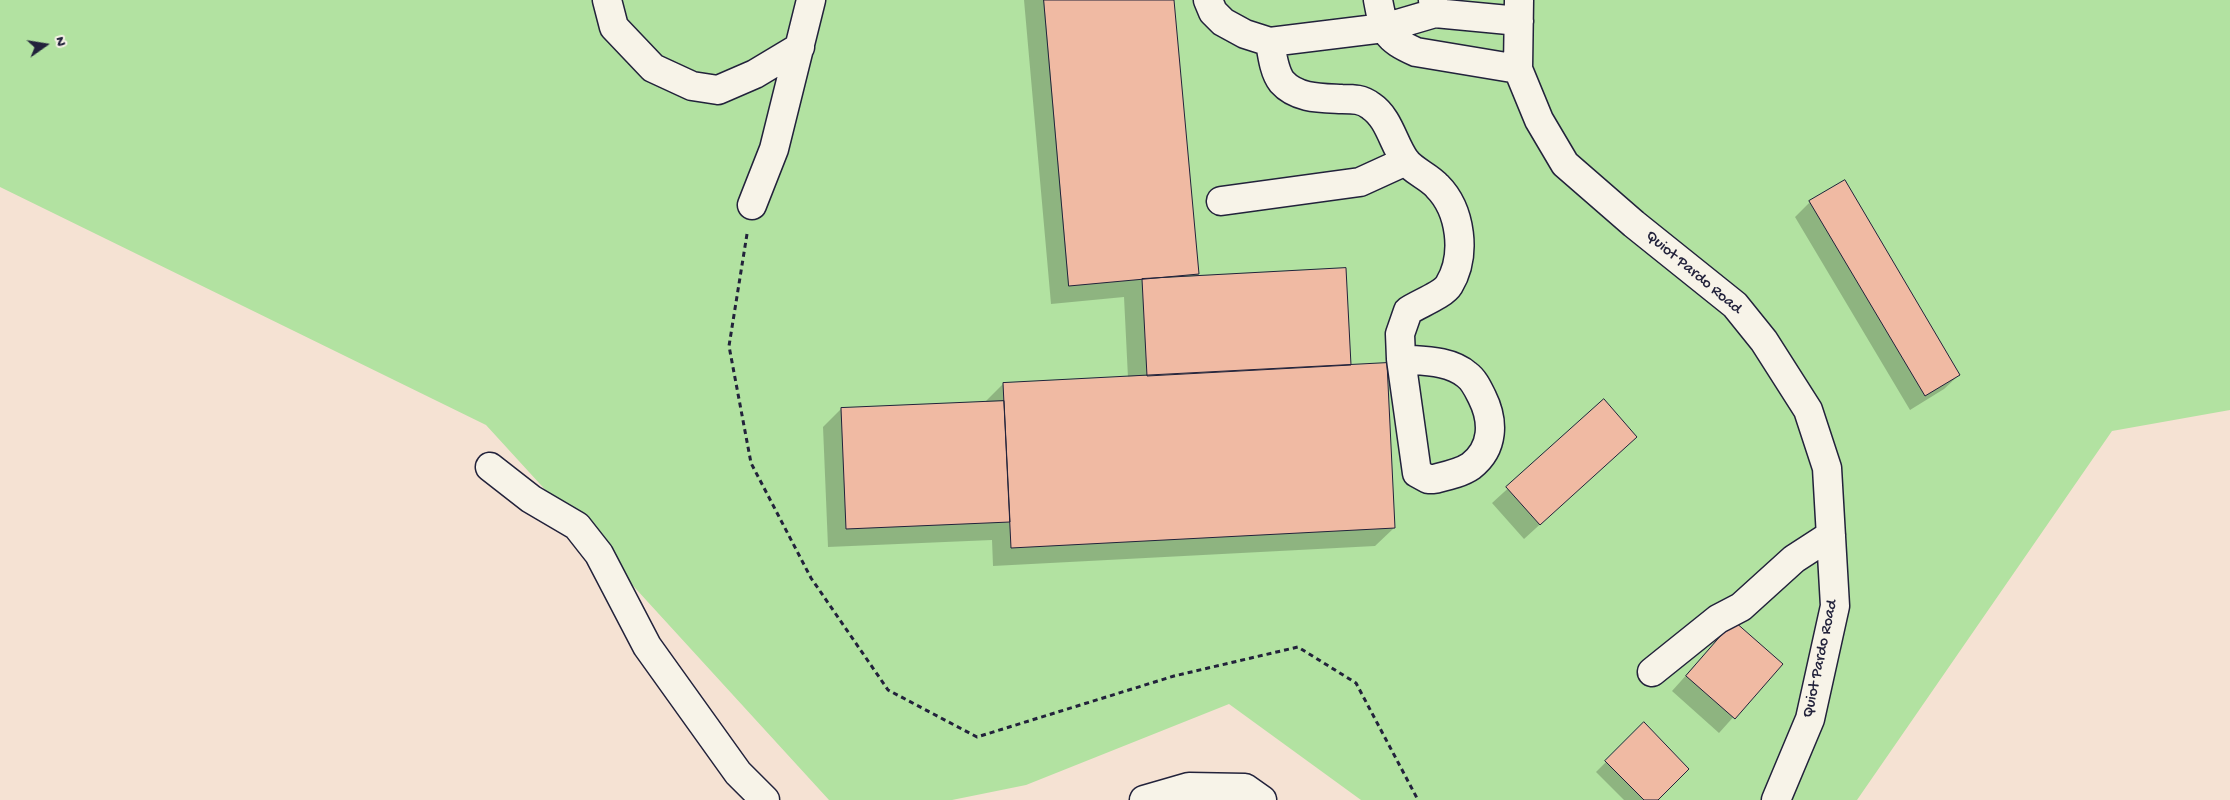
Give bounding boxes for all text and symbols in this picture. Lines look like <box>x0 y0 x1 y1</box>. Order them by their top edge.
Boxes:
north arrow <box>20 20 70 70</box>
text: N <box>51 35 69 48</box>
street label: Quiot Pardo Road <box>1641 227 1745 319</box>
street label: Quiot Pardo Road <box>1799 598 1843 720</box>

